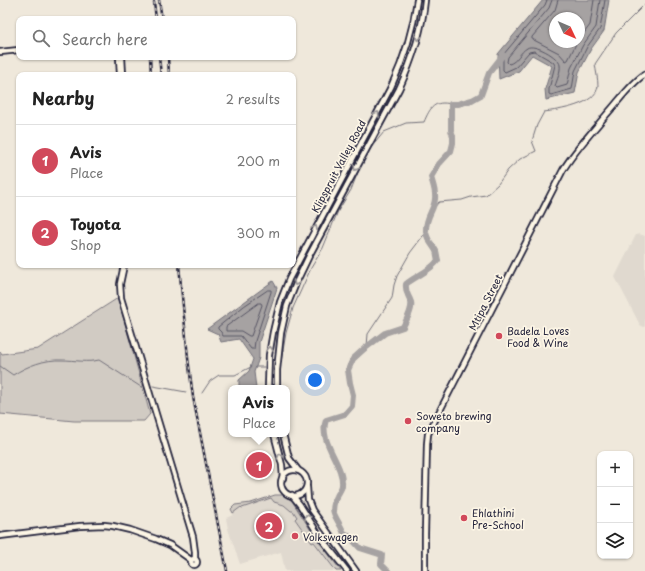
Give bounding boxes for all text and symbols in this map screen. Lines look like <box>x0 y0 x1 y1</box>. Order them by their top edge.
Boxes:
north arrow <box>549 12 585 48</box>
search box <box>16 16 296 60</box>
icon: search <box>30 27 52 49</box>
text: Search here <box>62 27 148 50</box>
one-way arrow <box>414 35 423 42</box>
text: Nearby <box>32 85 94 111</box>
text: 2 results <box>226 89 280 108</box>
one-way arrow <box>372 111 379 118</box>
street label: Klipspruit Valley Road <box>307 117 370 216</box>
text: Avis <box>70 140 102 163</box>
text: 1 <box>42 151 48 170</box>
text: 200 m <box>237 151 280 170</box>
text: Place <box>70 163 103 182</box>
one-way arrow <box>354 164 361 171</box>
text: Toyota <box>70 212 121 235</box>
text: 2 <box>40 223 50 242</box>
text: 300 m <box>236 223 280 242</box>
one-way arrow <box>310 225 318 232</box>
text: Shop <box>70 235 101 254</box>
street label: Mtipa Street <box>464 271 506 333</box>
one-way arrow <box>293 279 301 287</box>
place label: Badela Loves Food & Wine <box>507 323 570 350</box>
marker: Badela Loves Food & Wine <box>494 331 504 341</box>
one-way arrow <box>265 346 274 352</box>
your location <box>305 370 325 390</box>
popup <box>228 385 290 437</box>
text: Avis <box>242 390 274 413</box>
place label: Soweto brewing company <box>416 408 492 435</box>
text: Place <box>242 413 276 432</box>
marker: Soweto brewing company <box>403 416 413 426</box>
pin: 1 <box>246 450 272 480</box>
map controls <box>597 451 633 559</box>
button: + <box>597 451 633 487</box>
one-way arrow <box>276 453 285 460</box>
button: − <box>597 487 633 523</box>
place label: Ehlathini Pre-School <box>472 505 524 532</box>
pin: 2 <box>256 511 282 541</box>
marker: Ehlathini Pre-School <box>459 513 469 523</box>
one-way arrow <box>305 514 312 521</box>
button: layers <box>597 523 633 559</box>
place label: Volkswagen <box>303 529 358 544</box>
marker: Volkswagen <box>290 531 300 541</box>

